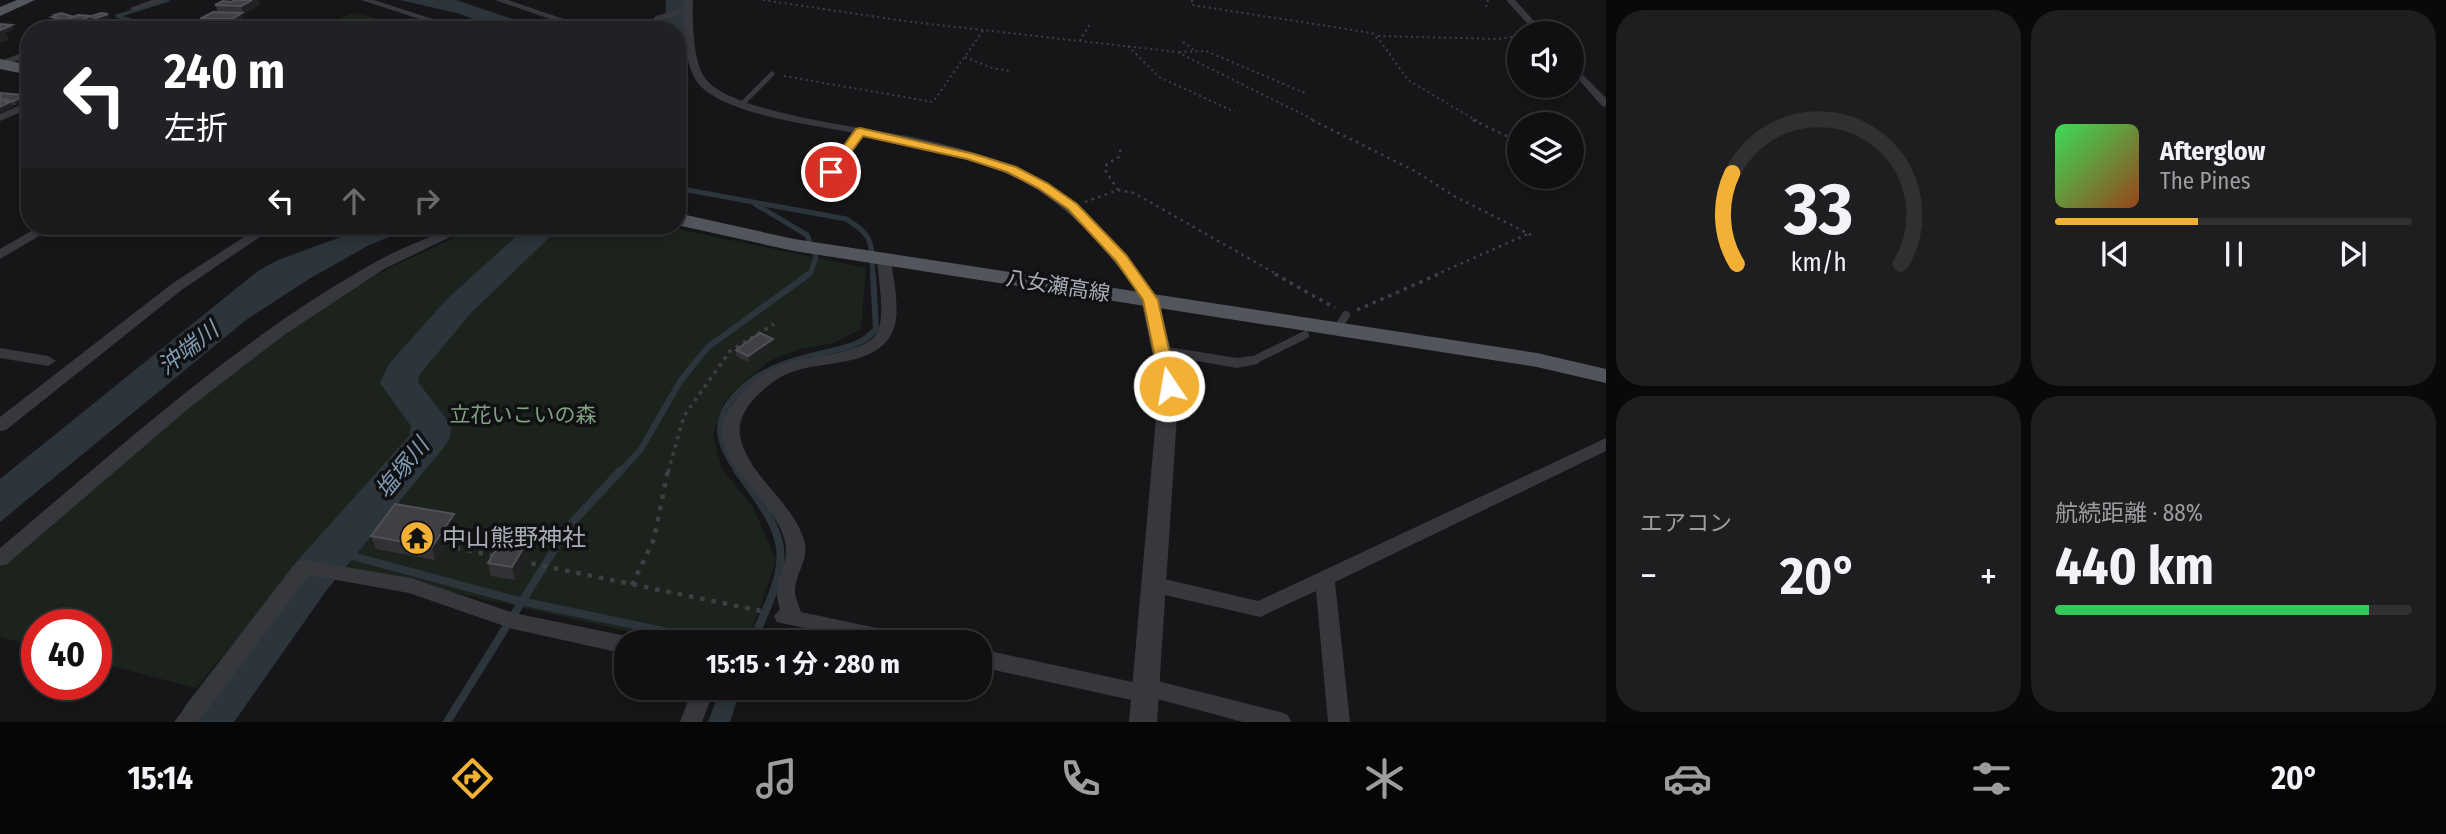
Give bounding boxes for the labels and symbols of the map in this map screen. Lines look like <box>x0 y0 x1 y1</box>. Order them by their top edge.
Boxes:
pin <box>801 142 861 202</box>
street label: 八女瀬高線 <box>1004 265 1112 307</box>
water label: 沖端川 <box>152 314 226 380</box>
position arrow <box>1132 349 1206 423</box>
park label: 立花いこいの森 <box>450 402 597 428</box>
water label: 塩塚川 <box>369 430 436 504</box>
temple icon: 中山熊野神社 <box>398 519 436 557</box>
place label: 中山熊野神社 <box>442 524 586 552</box>
speed limit sign: 40 <box>21 609 112 700</box>

